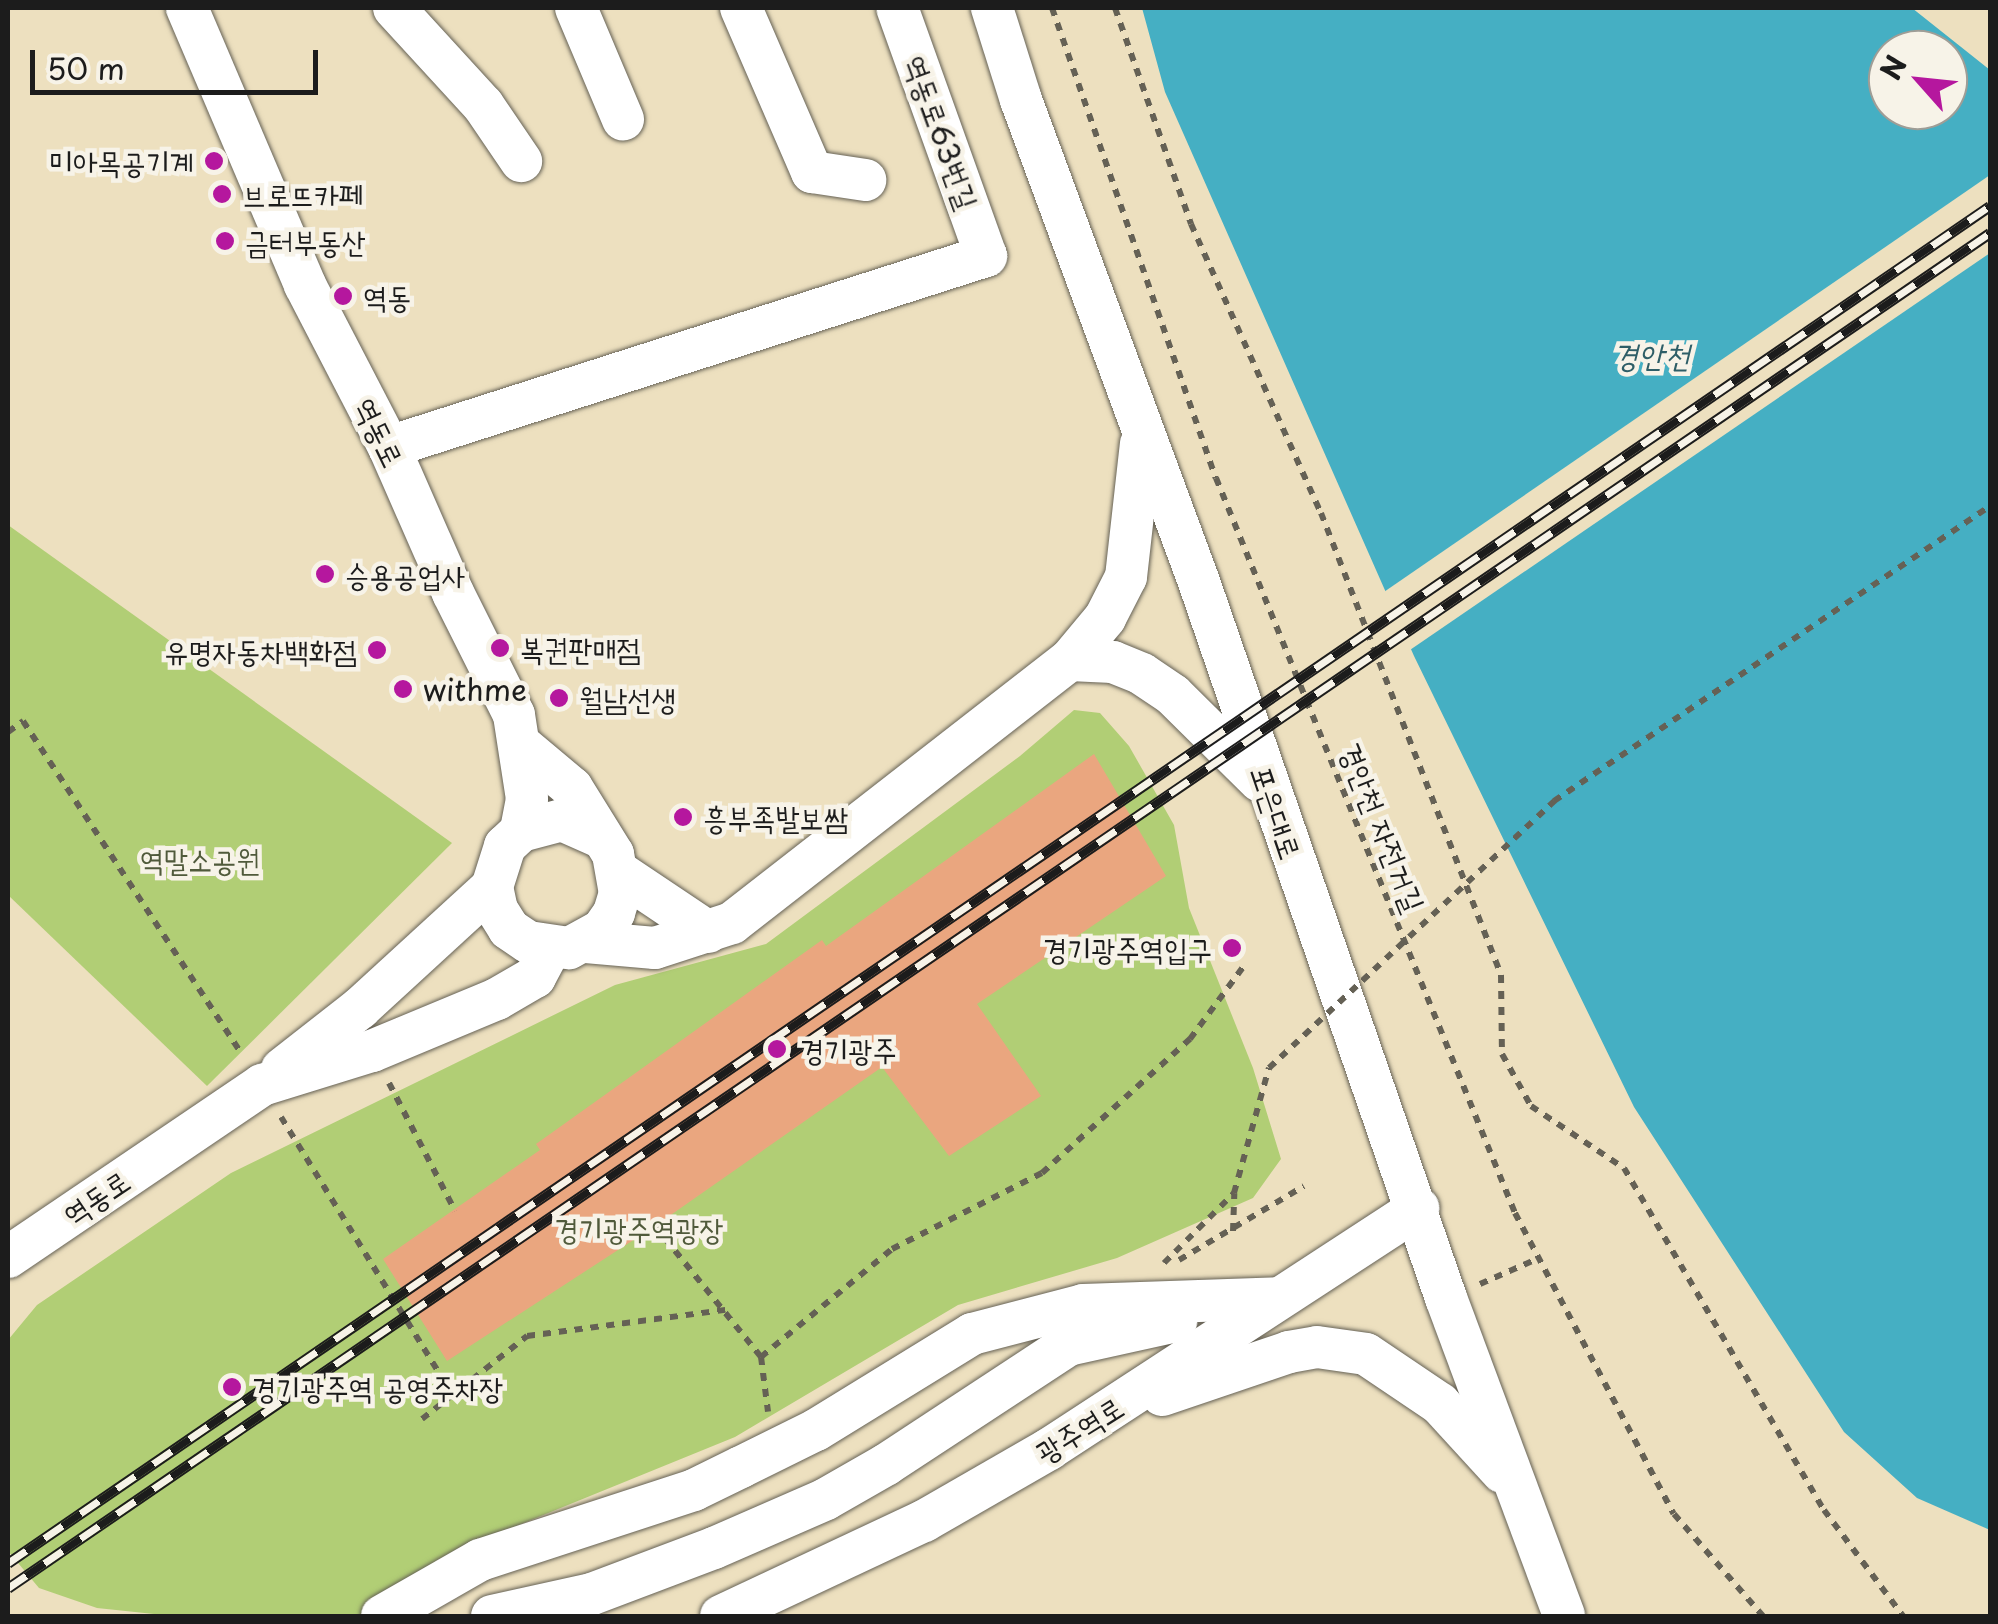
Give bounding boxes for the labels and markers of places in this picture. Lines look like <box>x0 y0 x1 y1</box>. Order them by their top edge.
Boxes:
place label: 미아목공기계 <box>49 143 194 179</box>
marker: 미아목공기계 <box>203 150 225 172</box>
place label: 브로뜨카페 <box>242 176 363 212</box>
marker: 브로뜨카페 <box>211 183 233 205</box>
place label: 금터부동산 <box>245 223 366 259</box>
marker: 금터부동산 <box>214 230 236 252</box>
place label: 역동 <box>363 278 411 314</box>
marker: 역동 <box>332 285 354 307</box>
place label: 승용공업사 <box>345 556 466 592</box>
marker: 승용공업사 <box>314 563 336 585</box>
place label: 복권판매점 <box>520 630 641 666</box>
place label: 유명자동차백화점 <box>164 632 357 668</box>
marker: 복권판매점 <box>489 637 511 659</box>
marker: 유명자동차백화점 <box>366 639 388 661</box>
place label: withme <box>423 671 527 707</box>
marker: withme <box>392 678 414 700</box>
place label: 월남선생 <box>579 680 676 716</box>
marker: 월남선생 <box>548 687 570 709</box>
place label: 흥부족발보쌈 <box>703 799 848 835</box>
marker: 흥부족발보쌈 <box>672 806 694 828</box>
place label: 경기광주역입구 <box>1043 930 1212 966</box>
marker: 경기광주역입구 <box>1221 937 1243 959</box>
place label: 경기광주 <box>800 1031 897 1067</box>
marker: 경기광주 <box>764 1036 790 1062</box>
place label: 경기광주역 공영주차장 <box>252 1369 503 1405</box>
marker: 경기광주역 공영주차장 <box>221 1376 243 1398</box>

